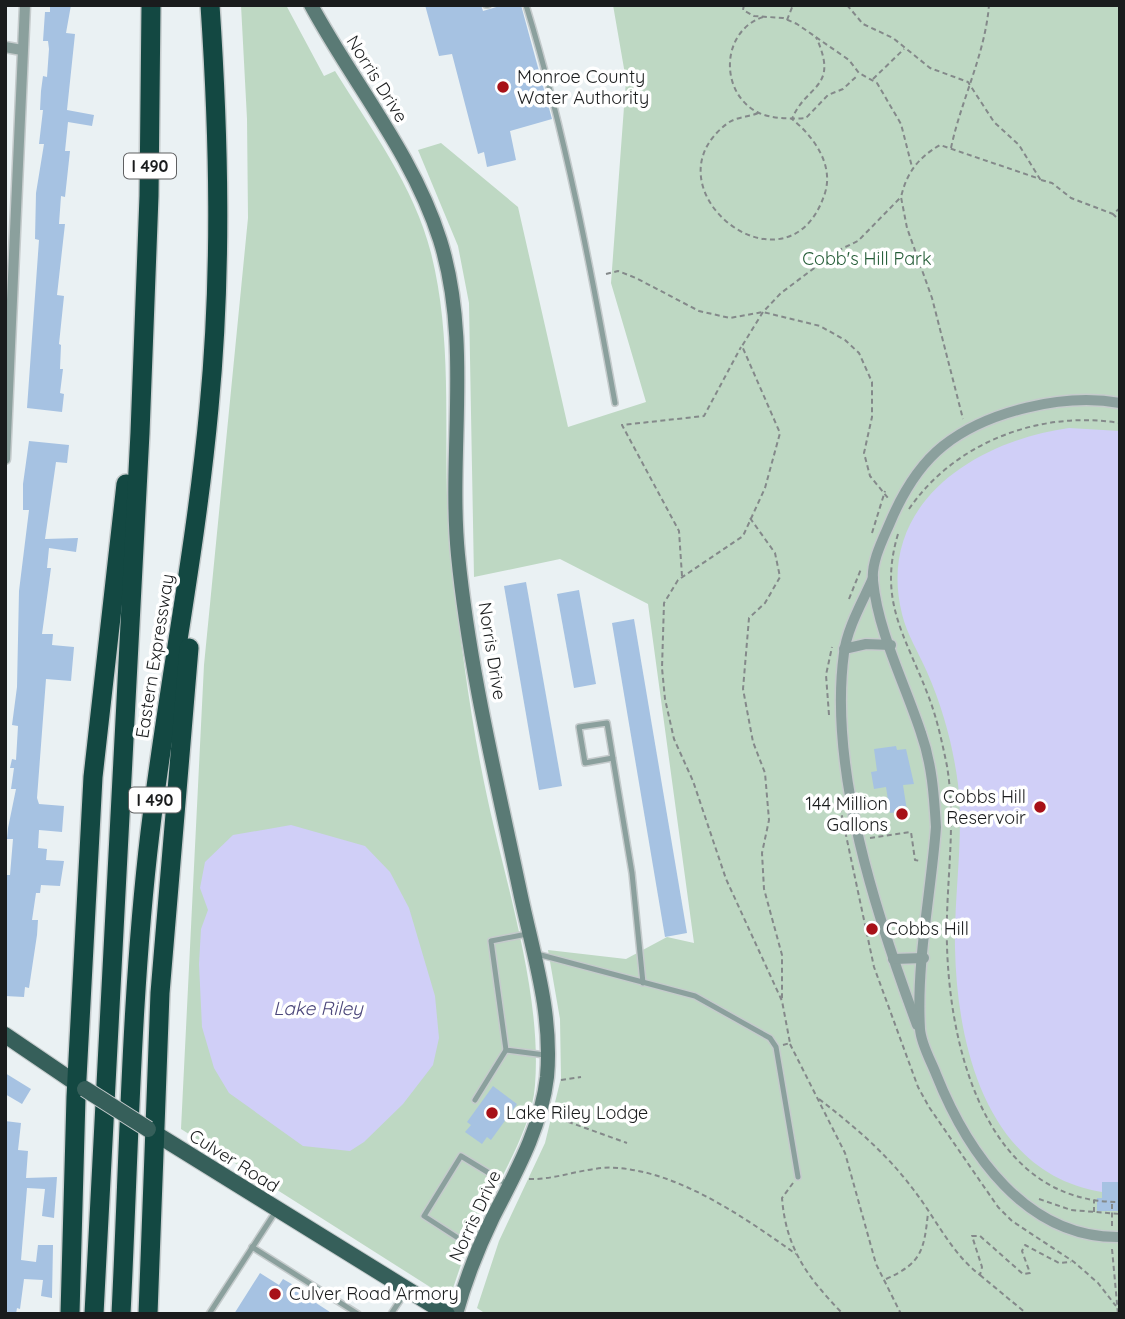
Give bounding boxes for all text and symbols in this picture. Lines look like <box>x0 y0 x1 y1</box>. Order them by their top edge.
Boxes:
street label: Norris Drive <box>342 31 413 127</box>
place label: Monroe County Water Authority <box>517 65 649 109</box>
marker: Monroe County Water Authority <box>495 79 511 95</box>
road number: I 490 <box>124 154 176 178</box>
park label: Cobb's Hill Park <box>802 247 932 270</box>
street label: Eastern Expressway <box>130 572 179 740</box>
street label: Norris Drive <box>473 601 512 701</box>
place label: Cobbs Hill Reservoir <box>943 785 1026 829</box>
road number: I 490 <box>129 788 181 813</box>
place label: 144 Million Gallons <box>806 792 888 836</box>
marker: Cobbs Hill Reservoir <box>1032 799 1048 815</box>
marker: 144 Million Gallons <box>894 806 910 822</box>
place label: Cobbs Hill <box>886 917 969 940</box>
marker: Cobbs Hill <box>864 921 880 937</box>
water label: Lake Riley <box>273 996 364 1020</box>
place label: Lake Riley Lodge <box>506 1101 648 1124</box>
marker: Lake Riley Lodge <box>484 1105 500 1121</box>
street label: Culver Road <box>185 1124 284 1197</box>
street label: Norris Drive <box>443 1166 506 1265</box>
place label: Culver Road Armory <box>289 1282 459 1305</box>
marker: Culver Road Armory <box>267 1286 283 1302</box>

